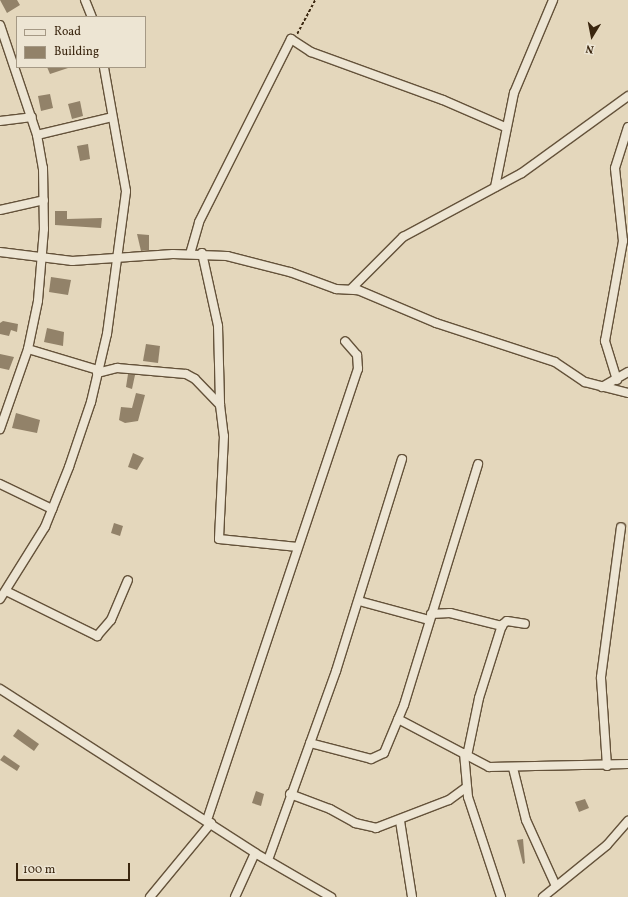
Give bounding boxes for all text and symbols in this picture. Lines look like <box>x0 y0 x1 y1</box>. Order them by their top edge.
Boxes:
legend <box>16 16 146 68</box>
north arrow <box>572 16 612 56</box>
text: Road <box>54 24 81 40</box>
text: N <box>585 40 595 56</box>
text: Building <box>54 44 99 60</box>
scale bar <box>18 855 132 881</box>
text: 100 m <box>23 862 55 878</box>

